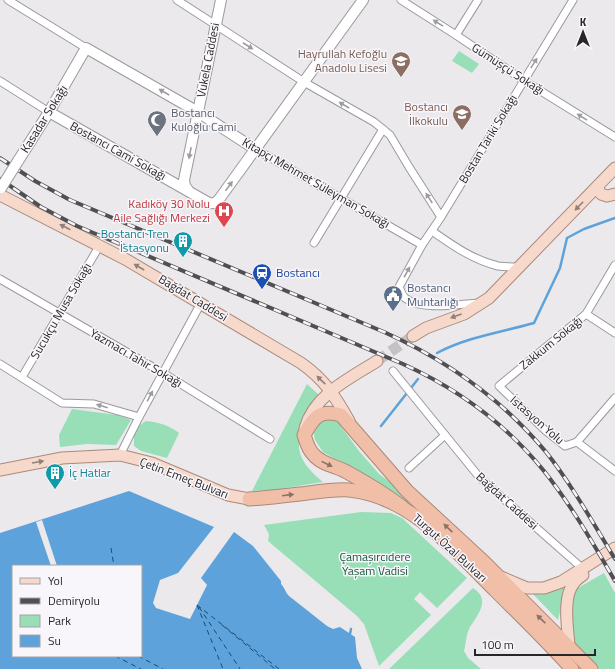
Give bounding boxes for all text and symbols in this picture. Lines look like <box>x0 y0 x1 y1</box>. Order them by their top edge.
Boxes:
north arrow <box>563 12 603 52</box>
text: K <box>580 14 587 30</box>
one-way arrow <box>432 19 443 27</box>
street label: Vukela Caddesi <box>191 21 224 99</box>
street label: Gümüşçü Sokağı <box>468 38 548 99</box>
one-way arrow <box>243 42 253 50</box>
place label: Hayrullah Kefoğlu Anadolu Lisesi <box>298 44 387 77</box>
school or university icon: Hayrullah Kefoğlu Anadolu Lisesi <box>390 50 412 78</box>
one-way arrow <box>530 57 537 69</box>
street label: Kasadar Sokağı <box>15 81 72 156</box>
one-way arrow <box>158 89 170 96</box>
street label: Bostan Tariki Sokağı <box>453 91 522 187</box>
place label: Bostancı İlkokulu <box>404 97 448 130</box>
one-way arrow <box>338 102 350 109</box>
place label: Bostancı Kuloğlu Cami <box>171 103 236 136</box>
school or university icon: Bostancı İlkokulu <box>451 103 473 131</box>
mosque icon: Bostancı Kuloğlu Cami <box>146 109 168 137</box>
one-way arrow <box>577 113 587 121</box>
street label: Bostancı Cami Sokağı <box>67 116 170 185</box>
street label: Kitapçı Mehmet Süleyman Sokağı <box>239 132 394 233</box>
one-way arrow <box>186 147 192 160</box>
one-way arrow <box>225 181 233 191</box>
one-way arrow <box>426 193 433 204</box>
place label: Kadıköy 30 Nolu Aile Sağlığı Merkezi <box>113 194 210 227</box>
hospital icon: Kadıköy 30 Nolu Aile Sağlığı Merkezi <box>213 200 235 228</box>
one-way arrow <box>574 201 584 211</box>
one-way arrow <box>59 224 70 230</box>
place label: Bostancı Tren İstasyonu <box>101 224 169 257</box>
building icon: Bostancı Tren İstasyonu <box>172 230 194 258</box>
street label: Sucukçu Musa Sokağı <box>25 259 96 362</box>
station icon: Bostancı <box>251 262 273 290</box>
one-way arrow <box>133 263 145 270</box>
place label: Bostancı <box>276 263 320 282</box>
one-way arrow <box>404 266 410 278</box>
street label: Bağdat Caddesi <box>155 269 232 326</box>
place label: Bostancı Muhtarlığı <box>407 278 458 311</box>
public building icon: Bostancı Muhtarlığı <box>382 284 404 312</box>
street label: Zakkum Sokağı <box>515 311 586 374</box>
one-way arrow <box>450 314 462 320</box>
street label: Yazmacı Tahir Sokağı <box>86 323 186 392</box>
one-way arrow <box>316 375 326 384</box>
one-way arrow <box>147 390 154 402</box>
street label: İstasyon Yolu <box>506 391 569 449</box>
one-way arrow <box>95 403 107 409</box>
street label: Çetin Emeç Bulvarı <box>137 452 231 503</box>
one-way arrow <box>32 459 44 465</box>
one-way arrow <box>322 461 333 467</box>
building icon: İç Hatlar <box>44 462 66 490</box>
place label: İç Hatlar <box>69 463 111 482</box>
street label: Bağdat Caddesi <box>472 467 543 534</box>
one-way arrow <box>281 492 294 498</box>
street label: Turgut Özal Bulvarı <box>409 509 492 586</box>
one-way arrow <box>442 524 453 533</box>
park label: Çamaşırcıdere Yaşam Vadisi <box>339 547 411 580</box>
legend <box>12 565 142 657</box>
text: Yol <box>48 571 63 590</box>
text: Demiryolu <box>48 591 100 610</box>
text: Park <box>48 611 71 630</box>
one-way arrow <box>536 614 546 624</box>
text: Su <box>48 631 61 650</box>
scale bar <box>475 631 595 657</box>
text: 100 m <box>481 635 514 654</box>

